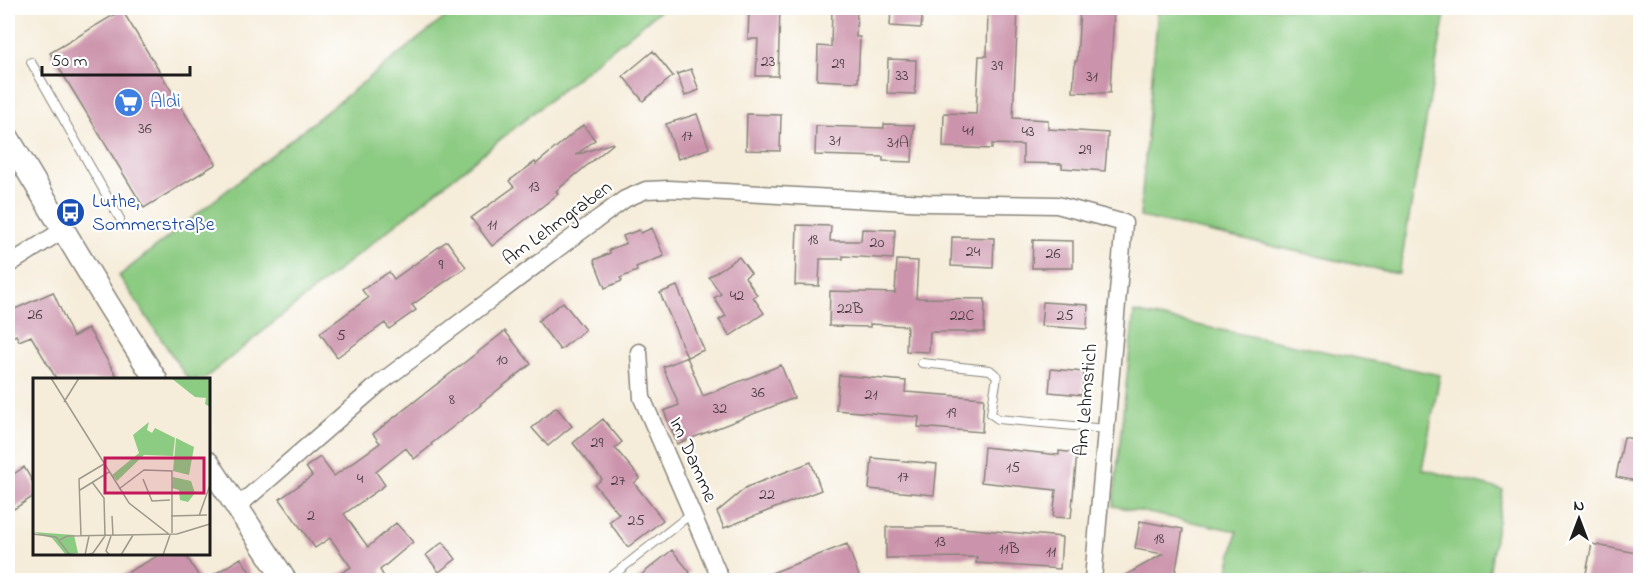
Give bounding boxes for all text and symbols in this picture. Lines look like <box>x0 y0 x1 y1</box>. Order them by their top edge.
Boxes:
scale bar <box>42 39 190 77</box>
text: 50 m <box>51 49 88 75</box>
house number: 23 <box>761 50 775 74</box>
house number: 29 <box>832 52 845 76</box>
house number: 39 <box>991 54 1003 78</box>
house number: 33 <box>895 64 909 88</box>
house number: 31 <box>1086 65 1098 89</box>
supermarket icon: Aldi <box>113 86 145 118</box>
place label: Aldi <box>150 88 181 117</box>
house number: 36 <box>138 117 152 141</box>
house number: 41 <box>962 119 974 143</box>
house number: 43 <box>1021 120 1035 144</box>
house number: 17 <box>681 124 693 148</box>
house number: 31 <box>829 129 841 153</box>
house number: 31A <box>887 131 909 155</box>
house number: 29 <box>1079 138 1092 162</box>
street label: Am Lehmgraben <box>497 174 620 275</box>
house number: 13 <box>528 175 540 199</box>
place label: Luthe, Sommerstraße <box>92 188 215 240</box>
bus stop icon: Luthe, Sommerstraße <box>55 197 87 229</box>
house number: 11 <box>487 213 497 237</box>
house number: 18 <box>807 228 819 252</box>
house number: 20 <box>870 231 885 255</box>
house number: 24 <box>966 240 981 264</box>
house number: 26 <box>1046 242 1061 266</box>
house number: 9 <box>439 253 444 277</box>
house number: 42 <box>730 284 744 308</box>
house number: 22B <box>837 297 864 321</box>
house number: 26 <box>28 303 43 327</box>
house number: 22C <box>950 304 975 328</box>
house number: 25 <box>1056 304 1074 328</box>
house number: 5 <box>336 324 346 348</box>
street label: Am Lehmstich <box>1068 342 1106 458</box>
house number: 10 <box>496 348 508 372</box>
inset map <box>33 378 210 555</box>
house number: 36 <box>751 381 765 405</box>
house number: 21 <box>864 383 878 407</box>
house number: 8 <box>449 388 455 412</box>
house number: 32 <box>713 397 727 421</box>
house number: 19 <box>946 401 956 425</box>
street label: Im Damme <box>660 413 724 507</box>
house number: 29 <box>591 431 604 455</box>
house number: 15 <box>1006 456 1020 480</box>
house number: 17 <box>897 465 909 489</box>
house number: 4 <box>357 467 364 491</box>
house number: 27 <box>611 469 626 493</box>
house number: 22 <box>759 483 775 507</box>
north arrow <box>1549 489 1609 549</box>
text: N <box>1574 494 1585 518</box>
house number: 2 <box>307 504 315 528</box>
house number: 25 <box>627 509 645 533</box>
house number: 18 <box>1153 527 1165 551</box>
house number: 13 <box>934 530 946 554</box>
house number: 11B <box>999 537 1020 561</box>
house number: 11 <box>1046 540 1056 564</box>

